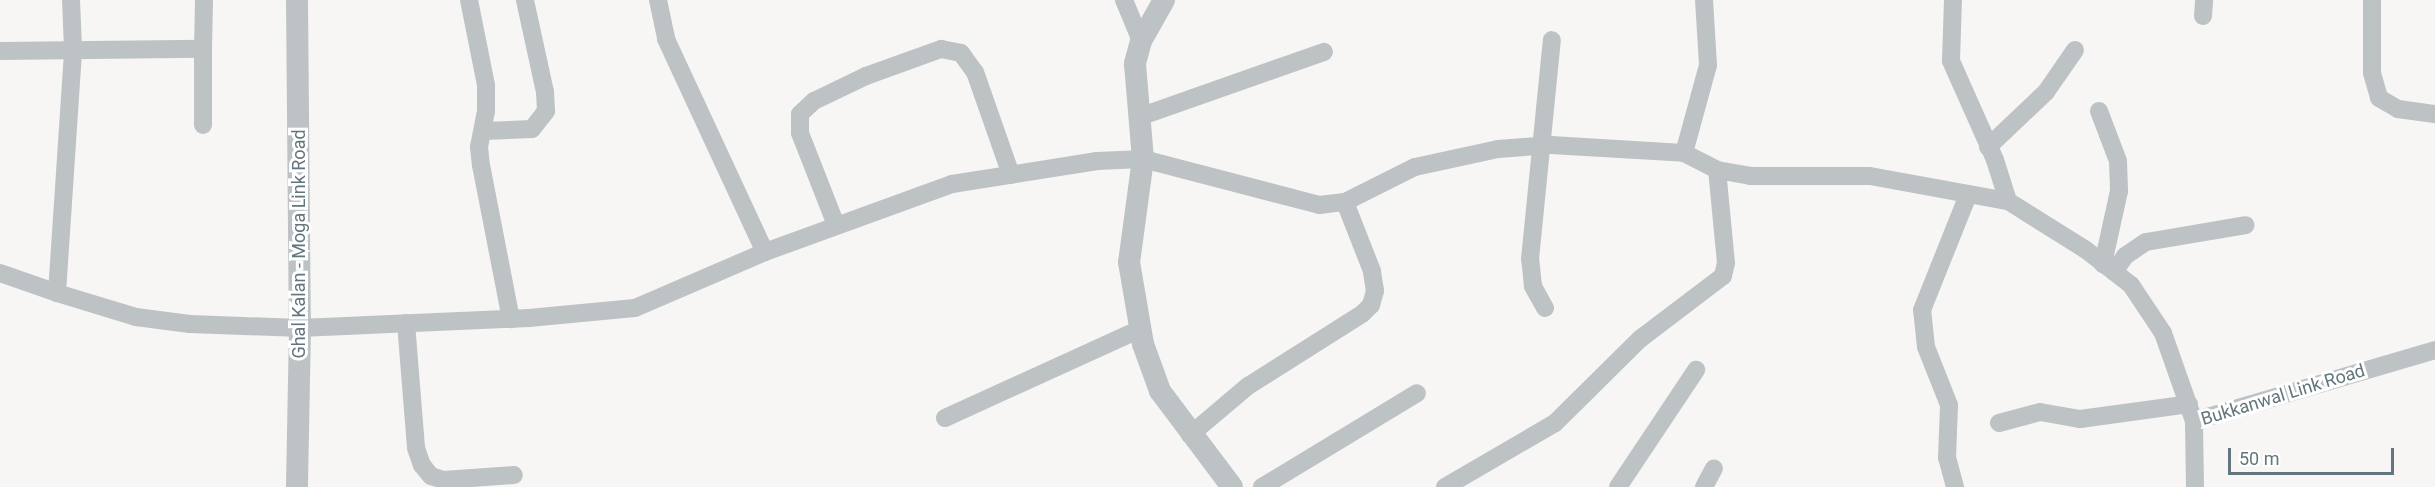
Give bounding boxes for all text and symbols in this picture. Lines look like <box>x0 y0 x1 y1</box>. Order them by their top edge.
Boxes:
street label: Ghal Kalan - Moga Link Road <box>288 129 310 359</box>
street label: Bukkanwal Link Road <box>2198 360 2368 430</box>
scale bar <box>2231 436 2398 474</box>
text: 50 m <box>2239 448 2279 469</box>

